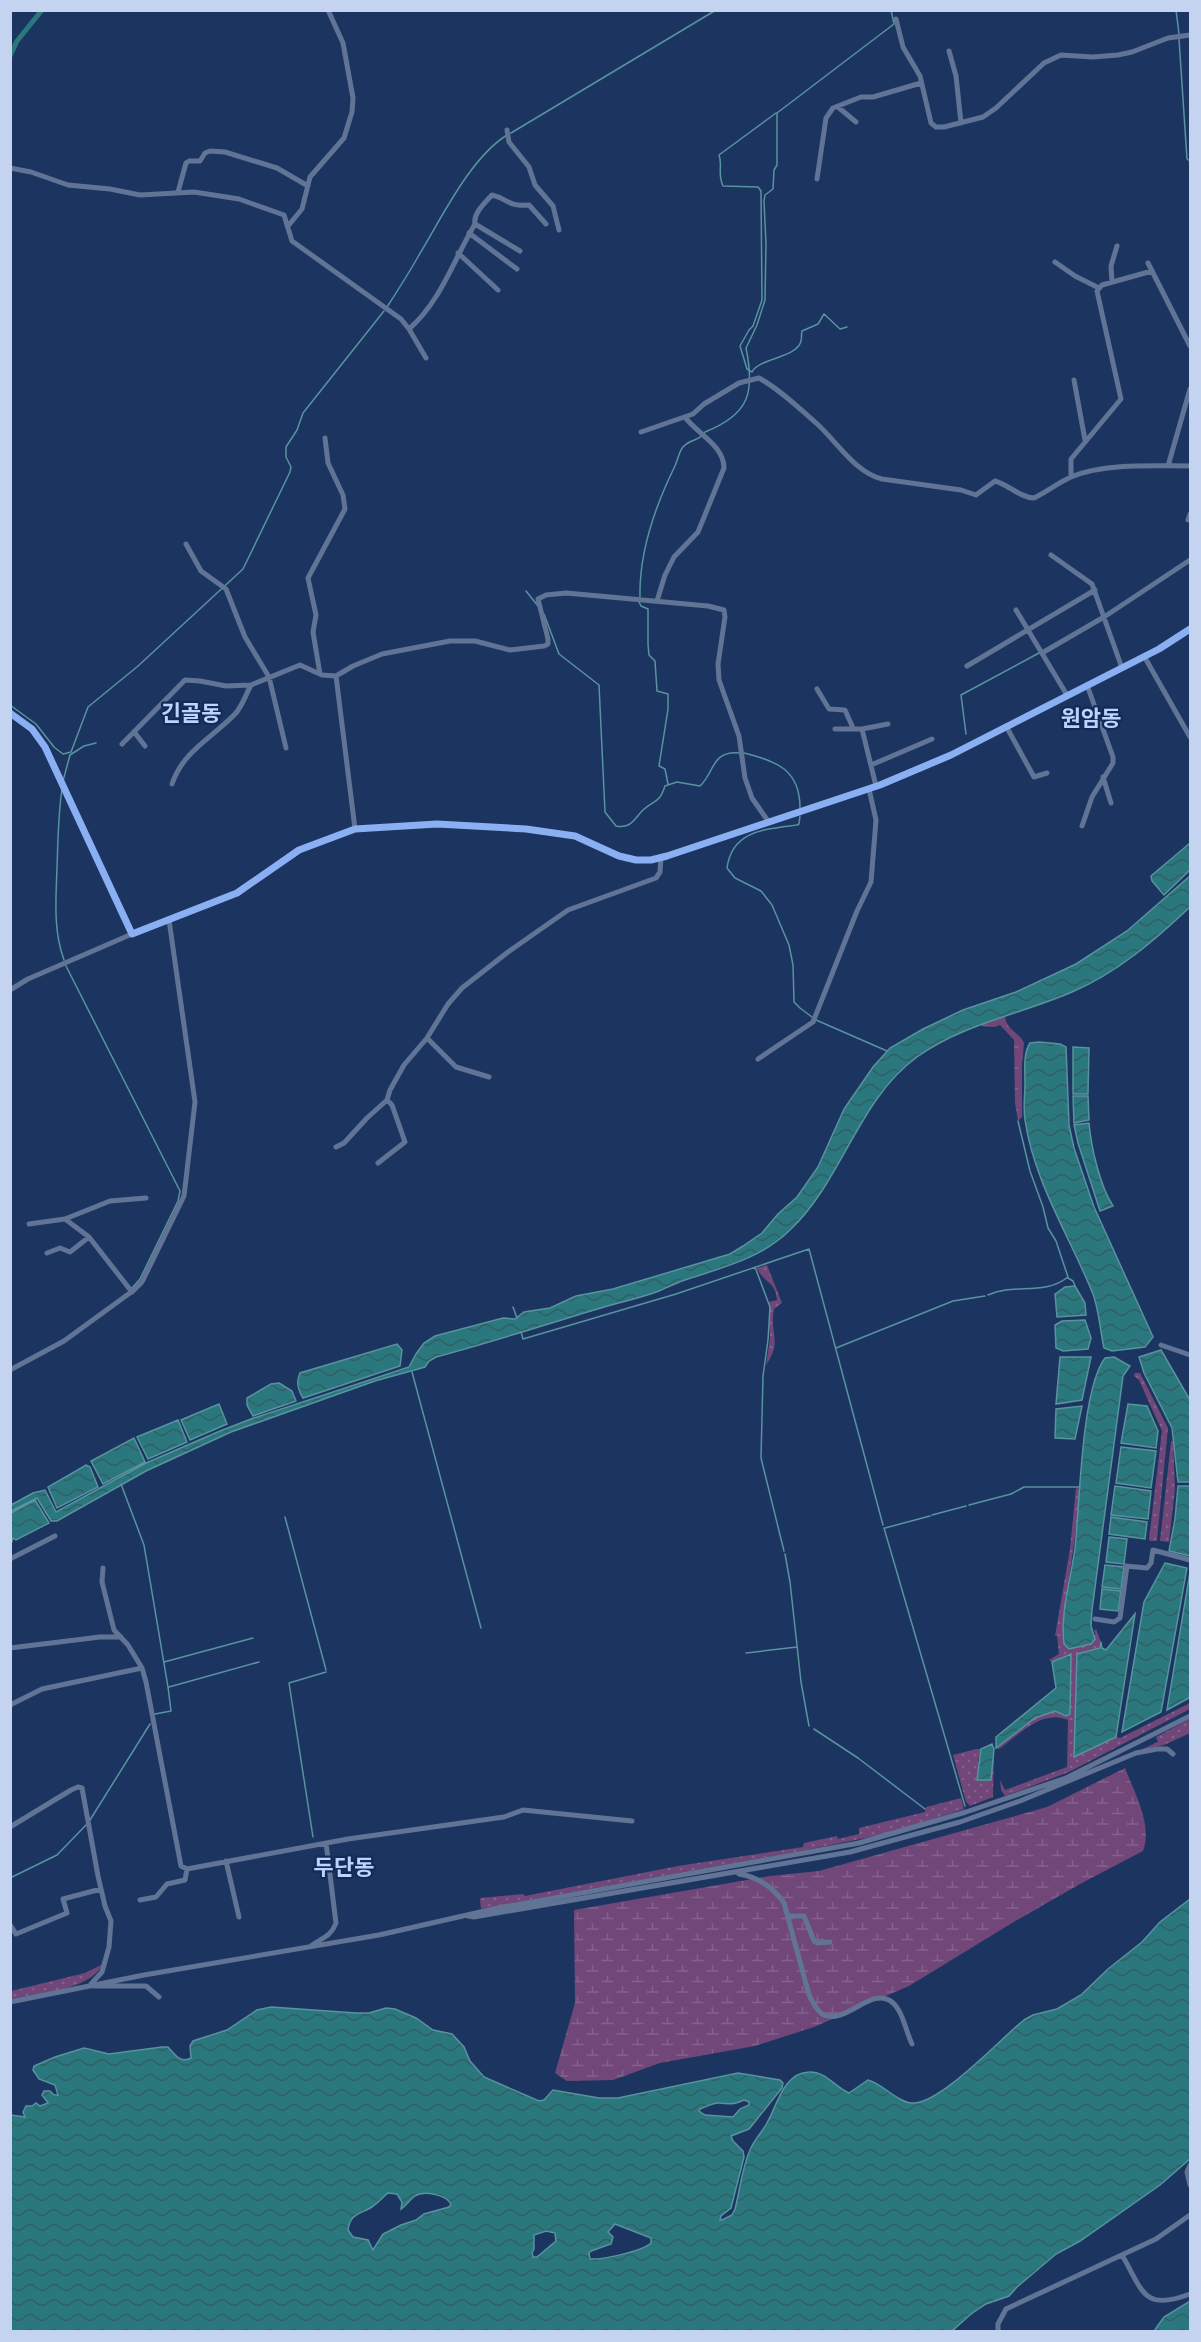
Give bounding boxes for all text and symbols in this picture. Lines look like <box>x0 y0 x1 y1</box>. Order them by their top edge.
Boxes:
district label: 긴골동 <box>161 699 221 725</box>
district label: 원암동 <box>1061 704 1121 730</box>
district label: 두단동 <box>314 1853 374 1879</box>

